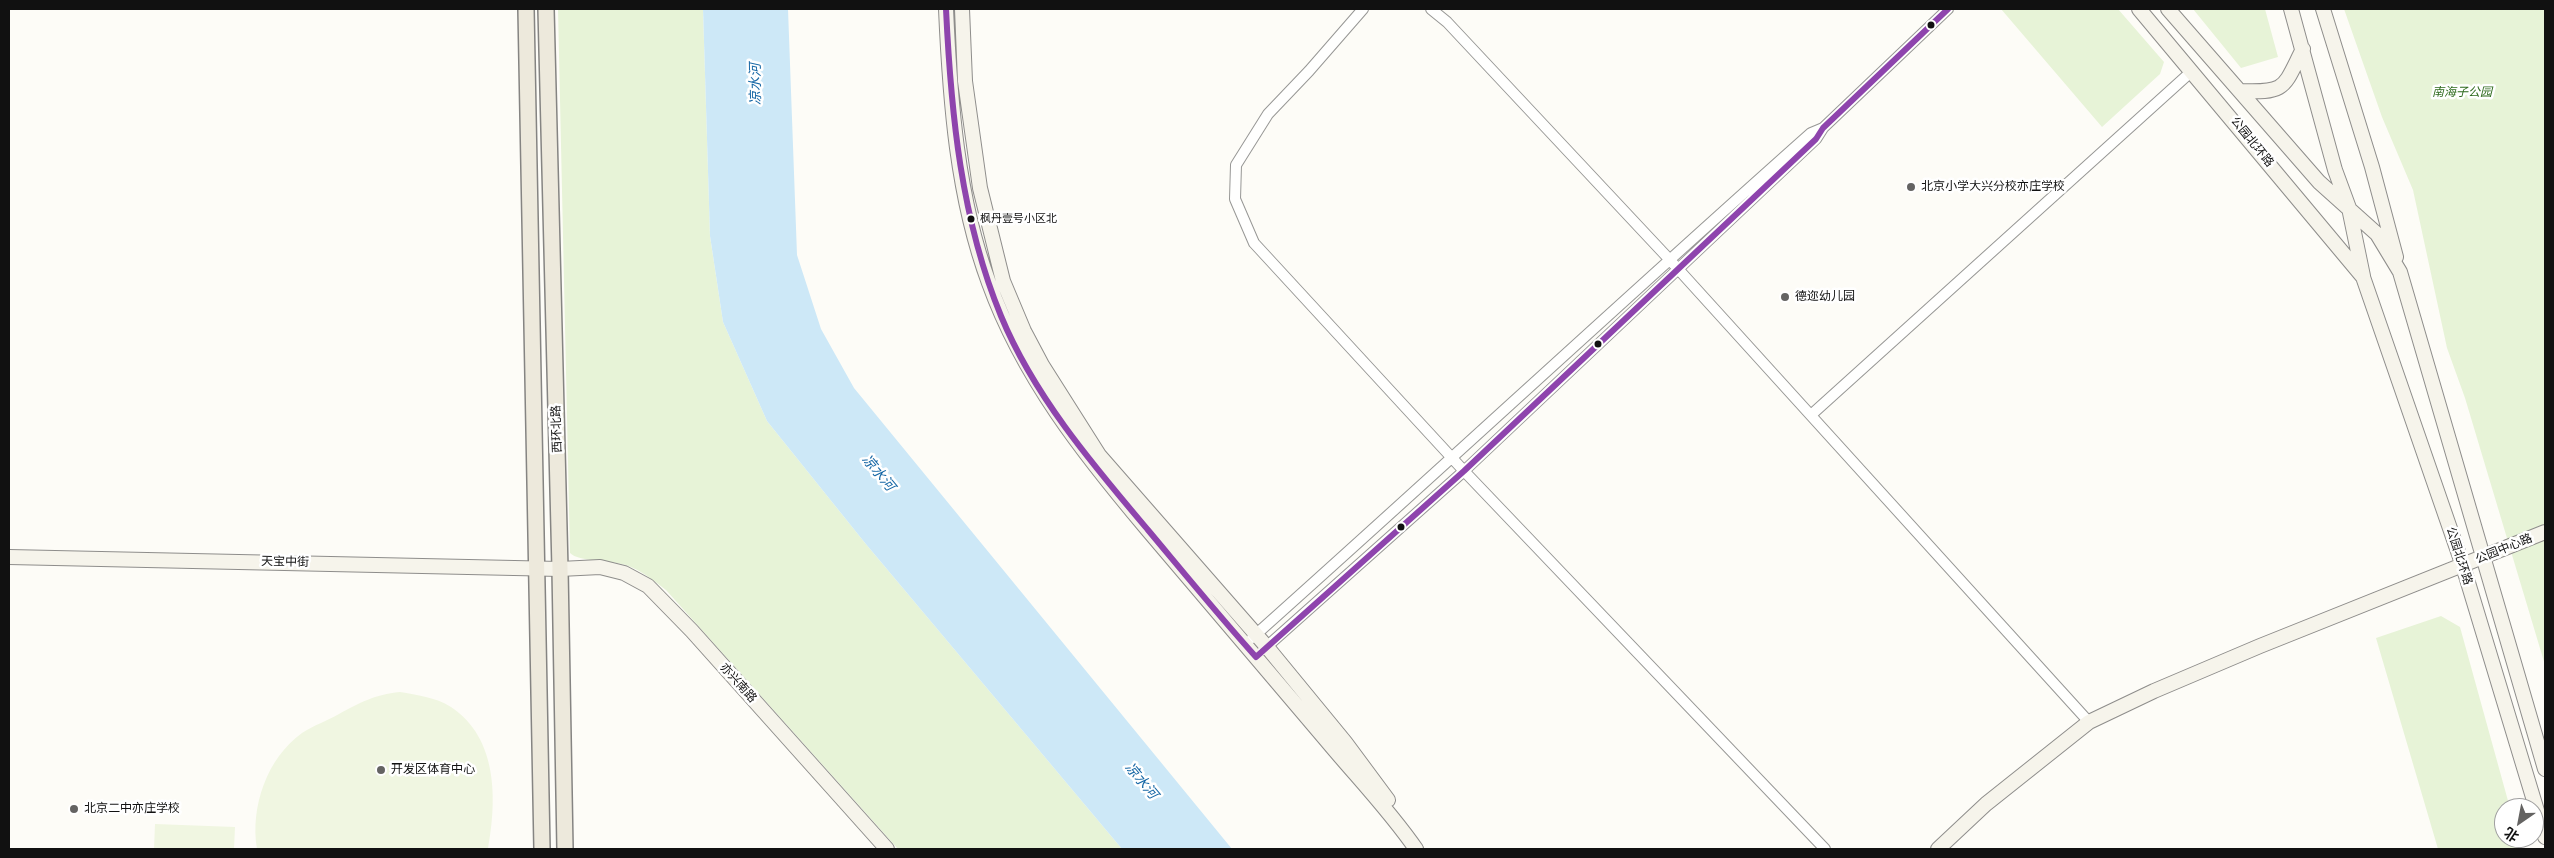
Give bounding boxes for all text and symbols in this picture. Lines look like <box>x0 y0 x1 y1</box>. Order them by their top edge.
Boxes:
unlabelled marker <box>1926 20 1936 30</box>
water label: 凉水河 <box>747 63 765 105</box>
park label: 南海子公园 <box>2432 86 2492 100</box>
street label: 公园北环路 <box>2228 114 2276 170</box>
place label: 北京小学大兴分校亦庄学校 <box>1921 180 2065 194</box>
marker: 北京小学大兴分校亦庄学校 <box>1905 181 1917 193</box>
place label: 枫丹壹号小区北 <box>980 212 1057 226</box>
marker: 枫丹壹号小区北 <box>966 214 976 224</box>
place label: 德迩幼儿园 <box>1795 290 1855 304</box>
marker: 德迩幼儿园 <box>1779 291 1791 303</box>
unlabelled marker <box>1593 339 1603 349</box>
street label: 西环北路 <box>549 405 565 453</box>
water label: 凉水河 <box>858 452 898 494</box>
unlabelled marker <box>1396 522 1406 532</box>
street label: 公园北环路 <box>2443 525 2475 587</box>
street label: 公园中心路 <box>2473 531 2535 567</box>
street label: 天宝中街 <box>261 554 309 570</box>
street label: 亦兴南路 <box>717 660 759 706</box>
water label: 凉水河 <box>1121 760 1161 802</box>
place label: 开发区体育中心 <box>391 763 475 777</box>
marker: 开发区体育中心 <box>375 764 387 776</box>
north arrow <box>2494 798 2544 848</box>
place label: 北京二中亦庄学校 <box>84 802 180 816</box>
marker: 北京二中亦庄学校 <box>68 803 80 815</box>
text: 北 <box>2501 823 2522 846</box>

